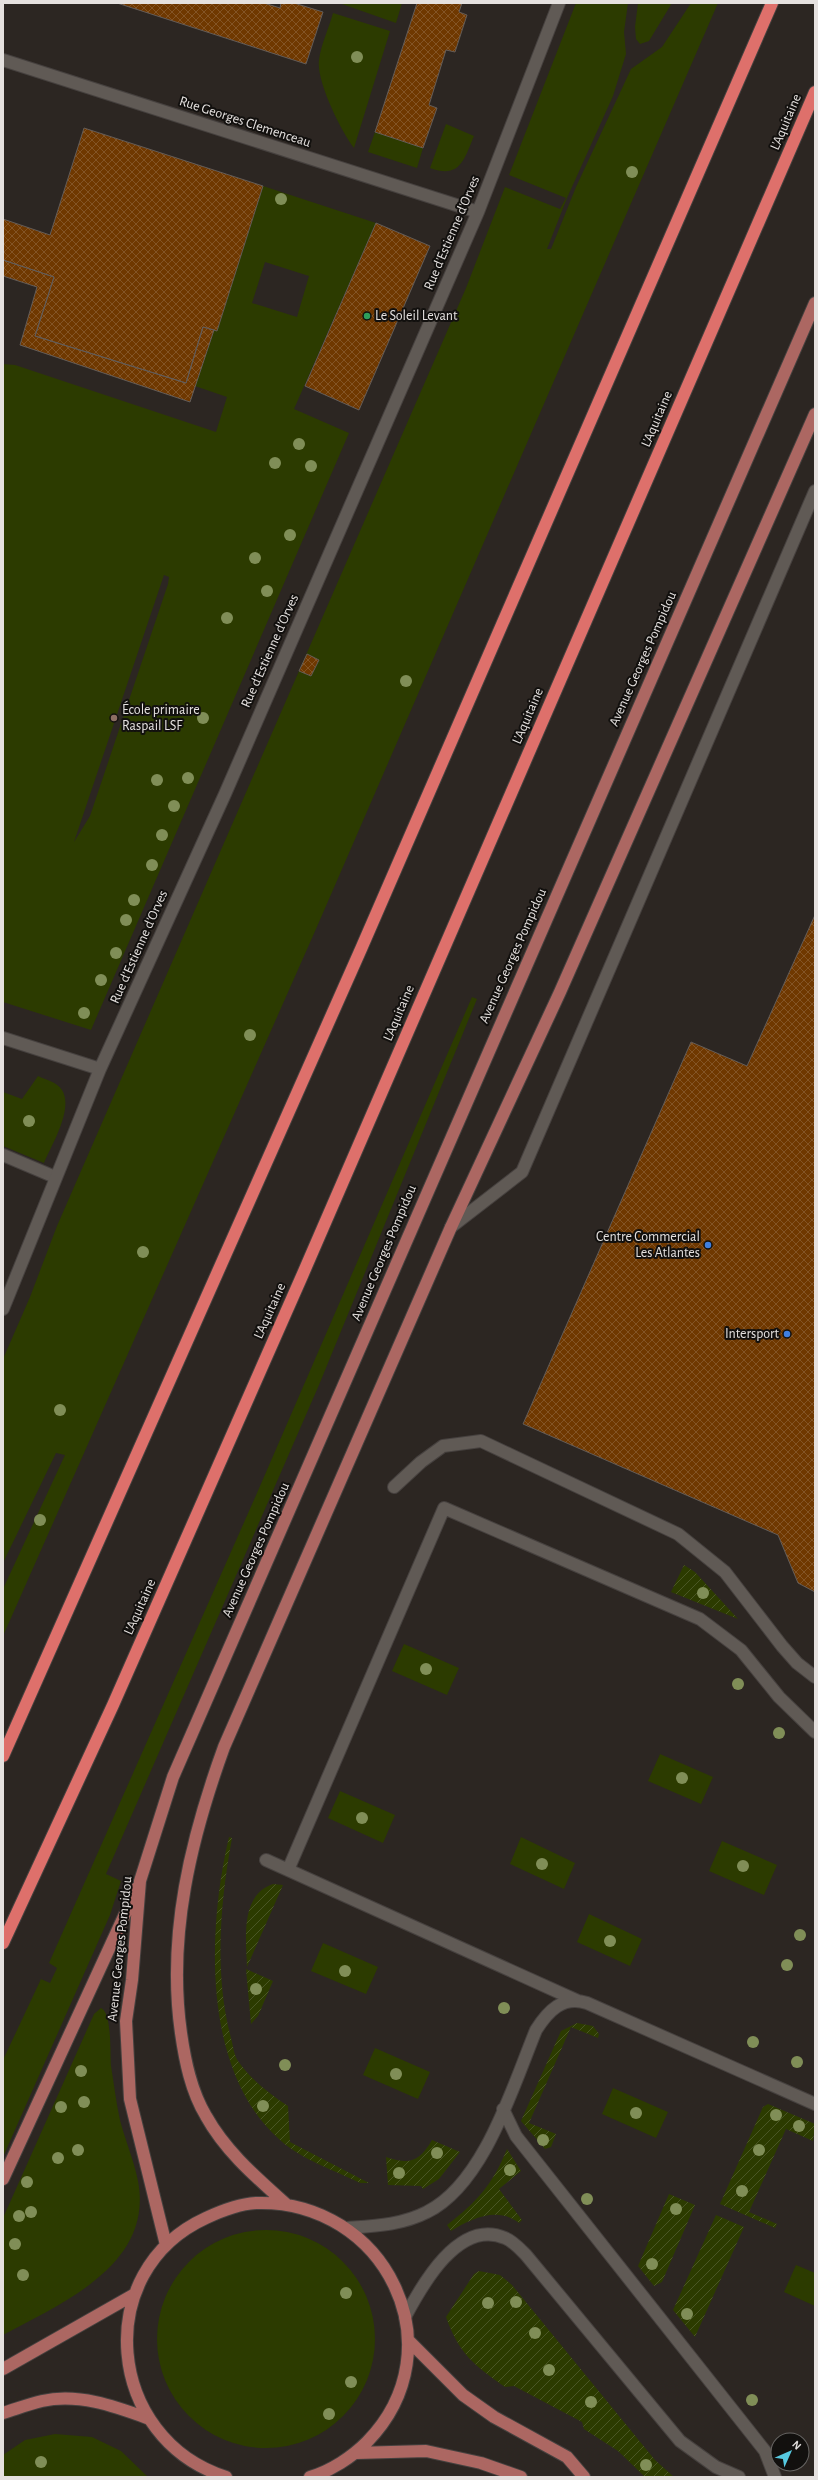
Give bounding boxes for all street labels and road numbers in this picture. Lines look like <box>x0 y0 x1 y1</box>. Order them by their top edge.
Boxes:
street label: L'Aquitaine <box>768 92 804 152</box>
street label: Rue Georges Clemenceau <box>177 94 313 150</box>
street label: Rue d'Estienne d'Orves <box>422 174 482 292</box>
street label: L'Aquitaine <box>639 389 675 449</box>
street label: Avenue Georges Pompidou <box>607 589 679 729</box>
street label: Rue d'Estienne d'Orves <box>239 592 301 710</box>
street label: L'Aquitaine <box>510 686 546 746</box>
street label: Avenue Georges Pompidou <box>477 886 549 1026</box>
street label: Rue d'Estienne d'Orves <box>108 888 170 1006</box>
street label: L'Aquitaine <box>381 983 417 1043</box>
street label: Avenue Georges Pompidou <box>349 1183 419 1323</box>
street label: L'Aquitaine <box>252 1281 288 1341</box>
street label: Avenue Georges Pompidou <box>220 1480 292 1620</box>
street label: L'Aquitaine <box>122 1577 158 1637</box>
street label: Avenue Georges Pompidou <box>105 1876 135 2022</box>

